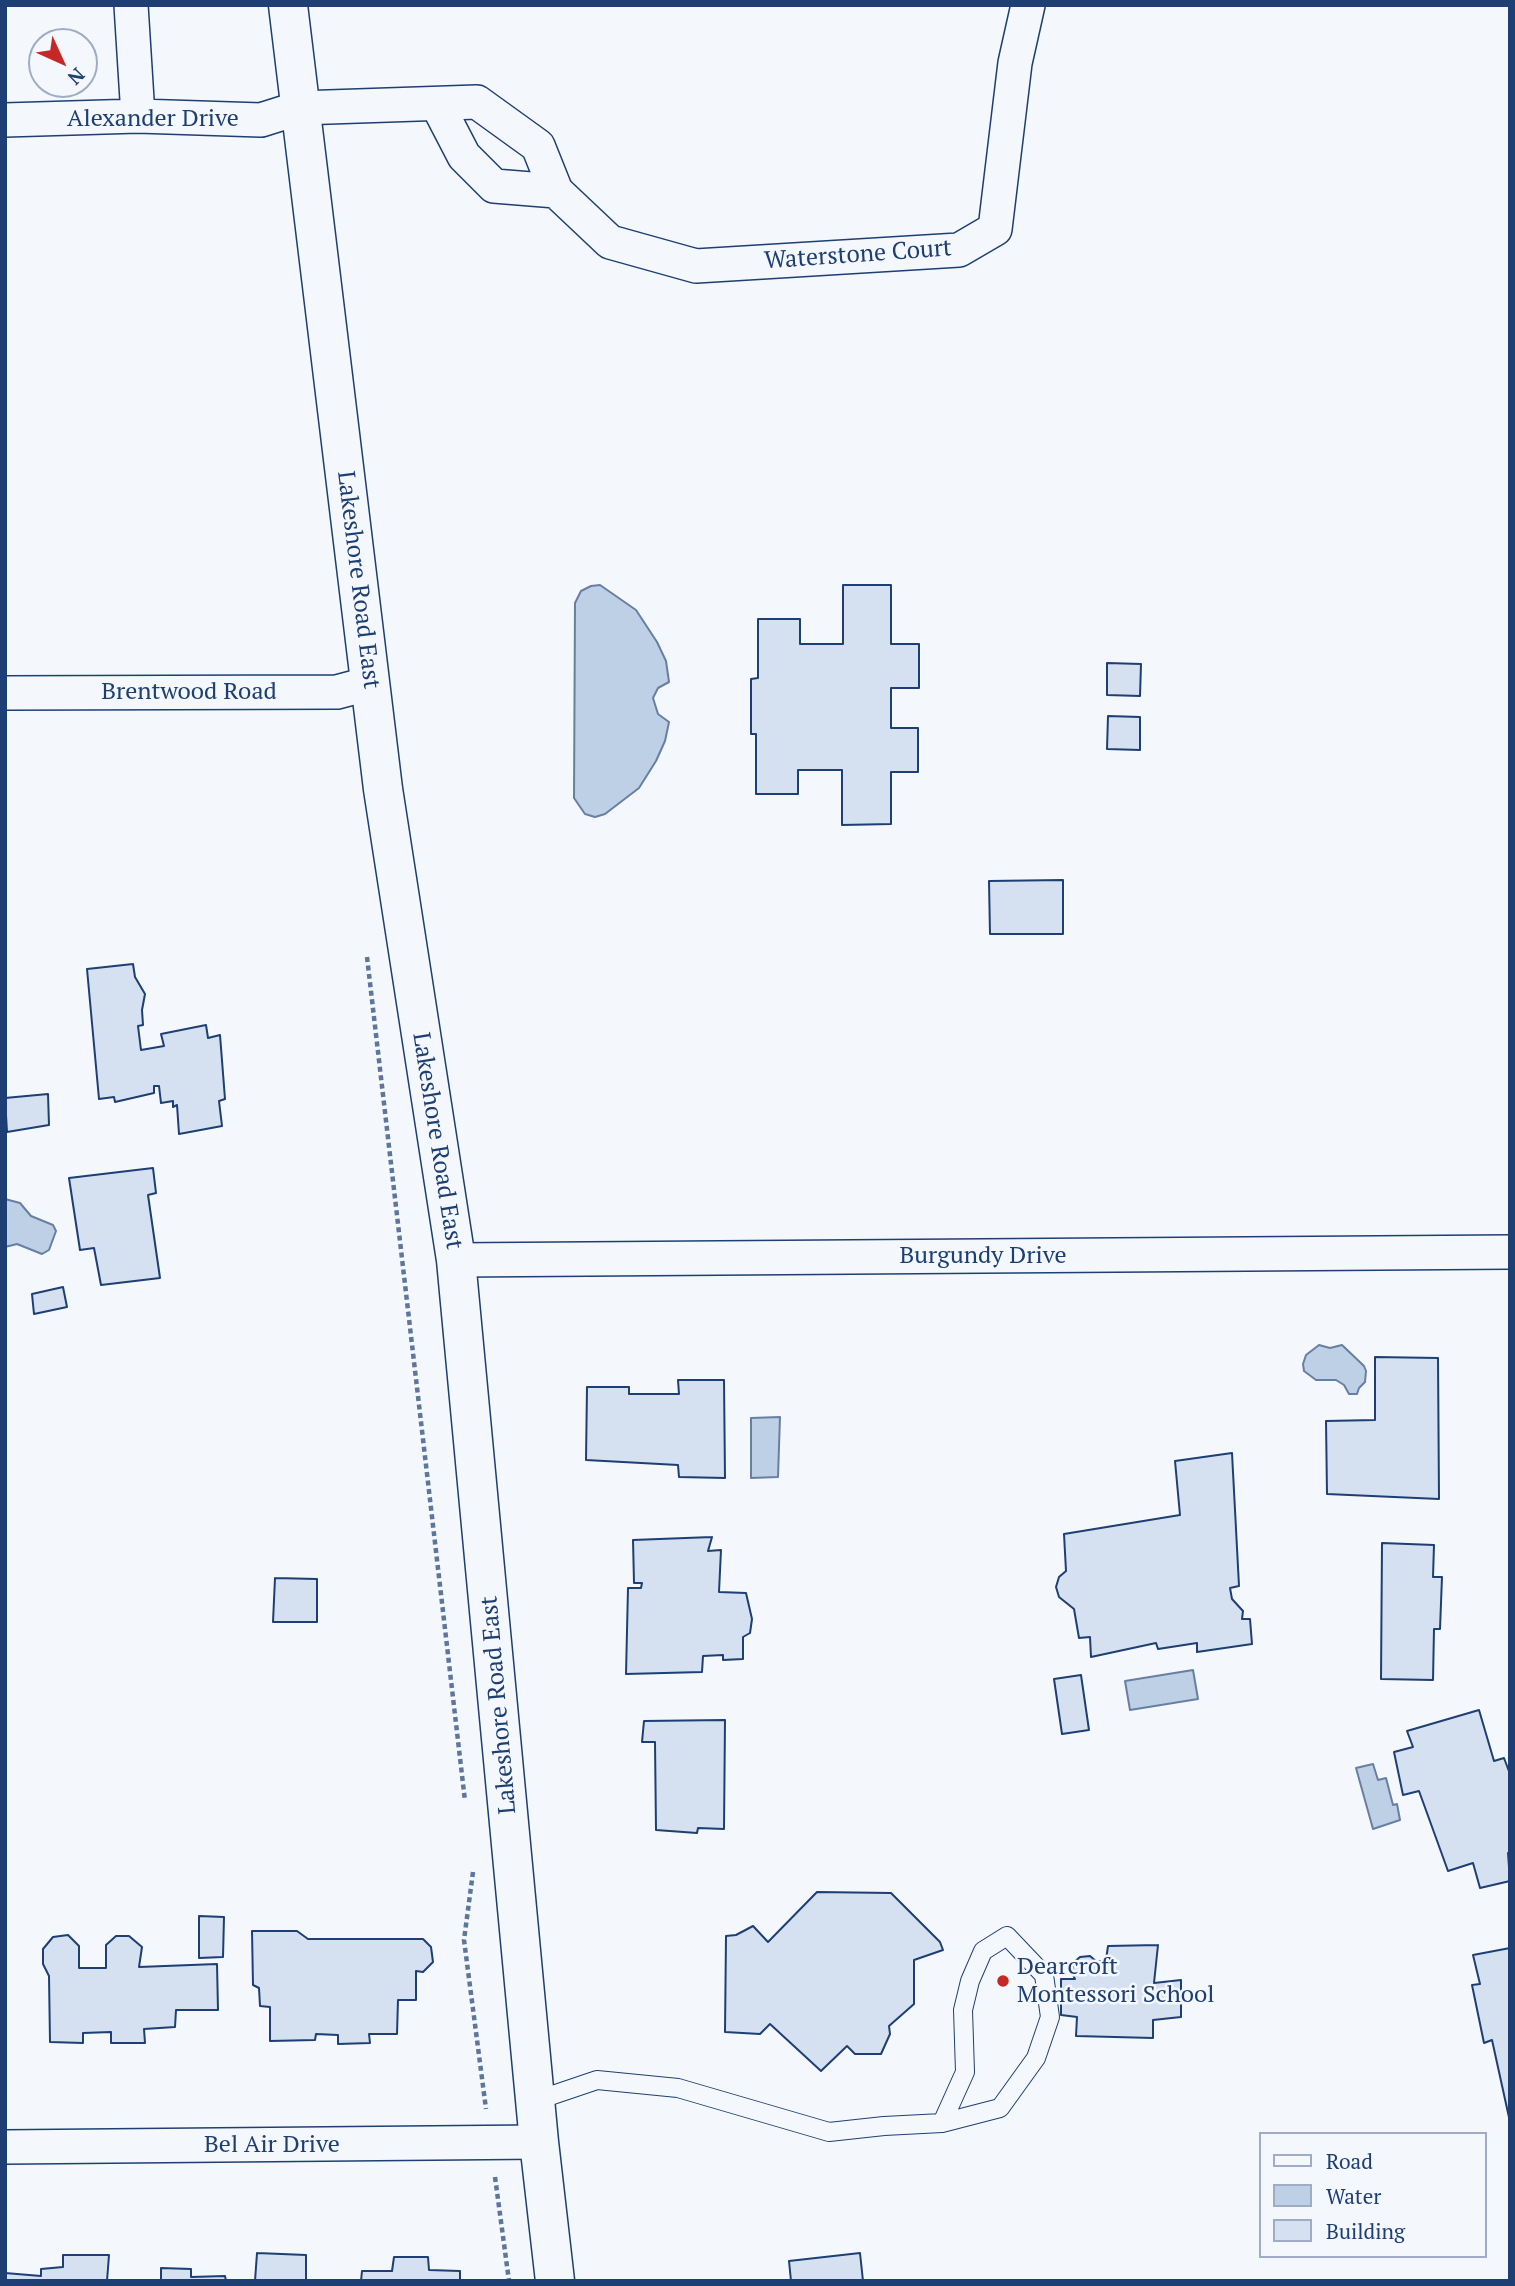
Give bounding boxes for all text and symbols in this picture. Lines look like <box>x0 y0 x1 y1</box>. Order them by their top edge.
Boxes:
north arrow <box>28 28 98 98</box>
text: N <box>63 63 91 91</box>
street label: Alexander Drive <box>67 105 239 133</box>
street label: Waterstone Court <box>763 234 953 276</box>
street label: Lakeshore Road East <box>330 470 386 690</box>
street label: Brentwood Road <box>101 678 277 706</box>
street label: Lakeshore Road East <box>406 1031 468 1251</box>
street label: Burgundy Drive <box>900 1242 1066 1270</box>
street label: Lakeshore Road East <box>475 1595 523 1815</box>
place label: Dearcroft Montessori School <box>1017 1953 1215 2009</box>
marker: Dearcroft Montessori School <box>995 1973 1011 1989</box>
street label: Bel Air Drive <box>204 2131 340 2159</box>
legend <box>1260 2132 1487 2258</box>
text: Road <box>1326 2147 1373 2175</box>
text: Water <box>1326 2182 1381 2210</box>
text: Building <box>1326 2217 1405 2245</box>

